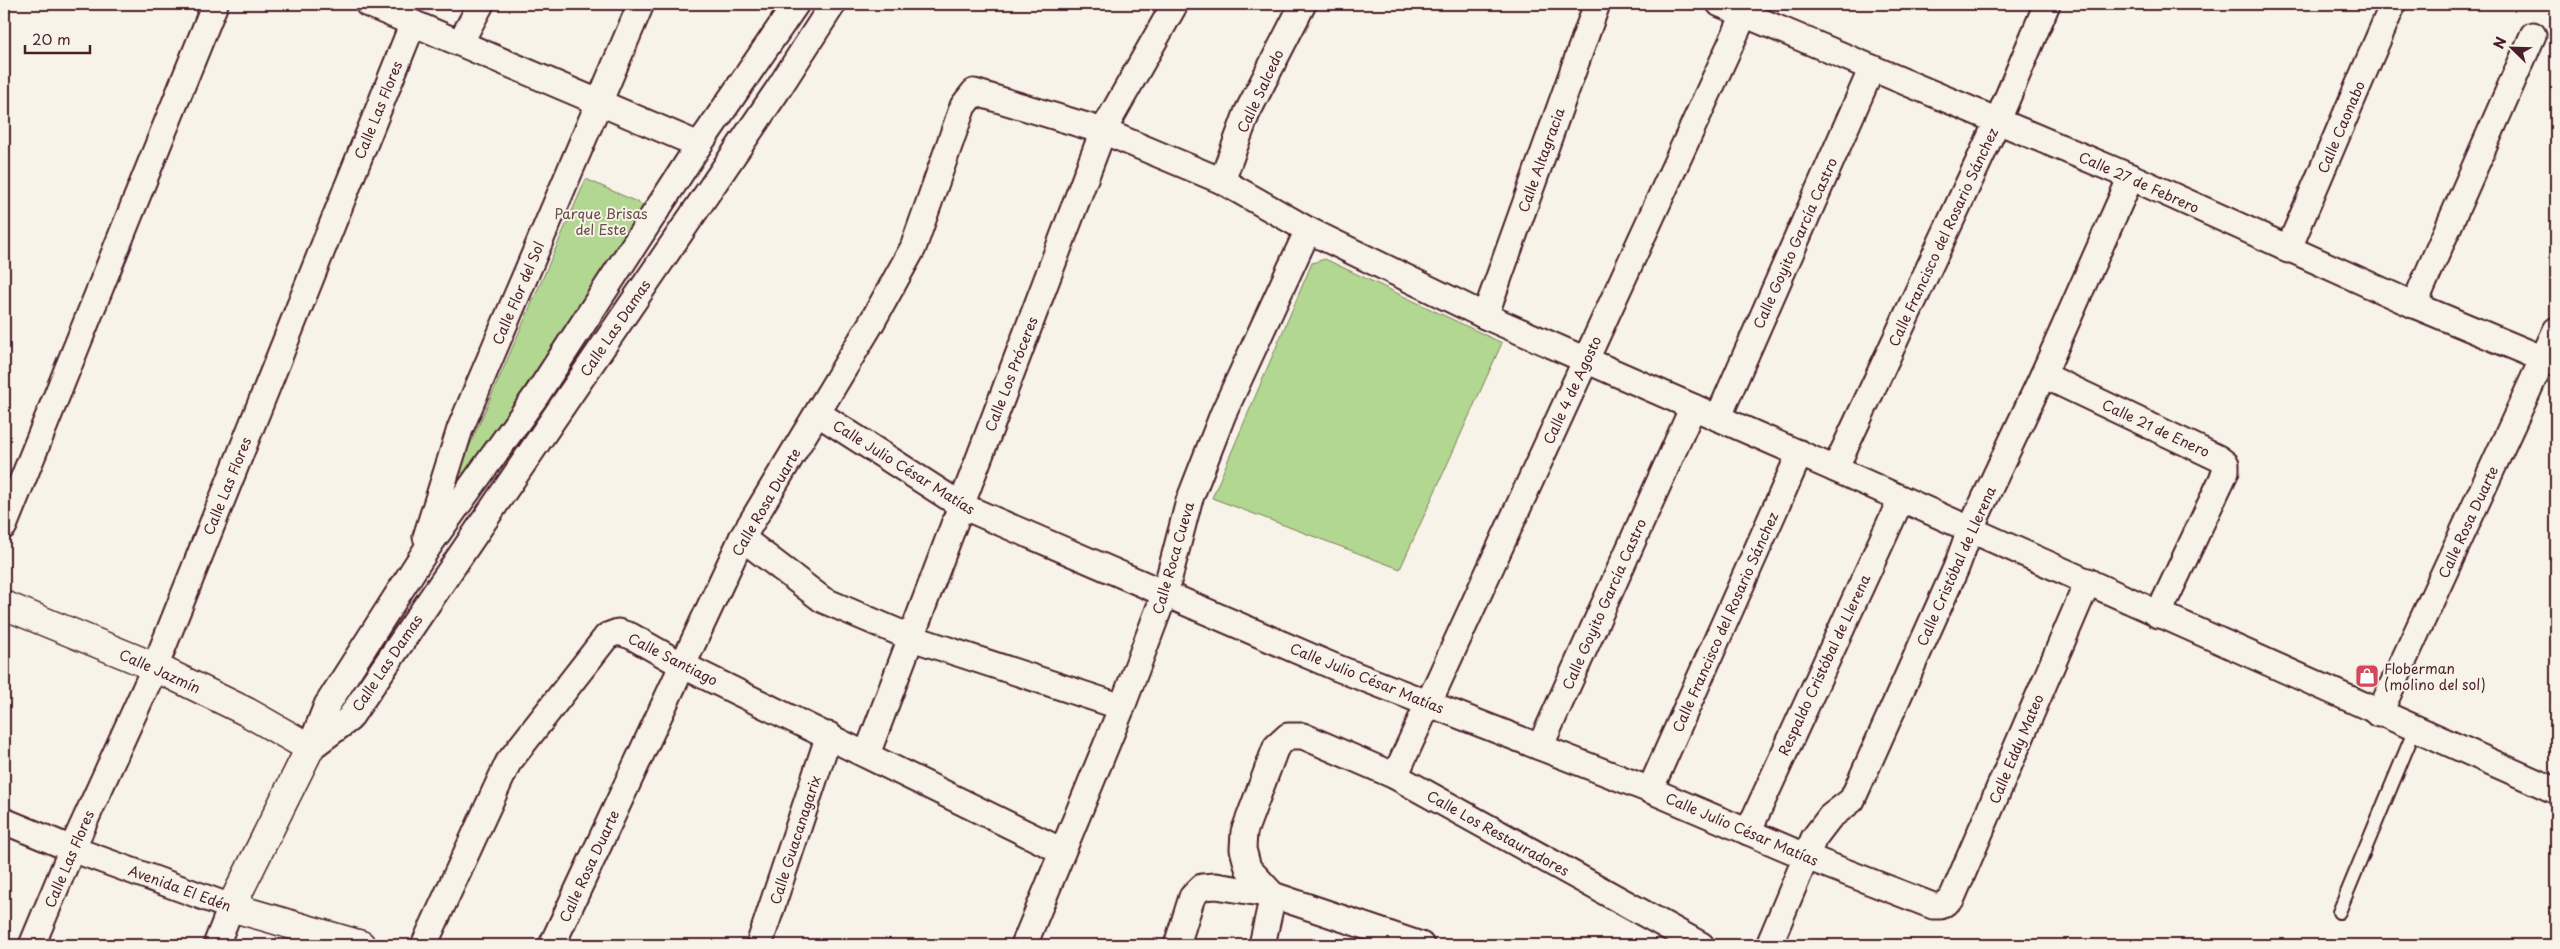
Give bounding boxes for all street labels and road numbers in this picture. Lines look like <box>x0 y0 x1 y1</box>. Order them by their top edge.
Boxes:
street label: Calle Salcedo <box>1232 46 1289 136</box>
street label: Calle Las Flores <box>349 58 407 162</box>
street label: Calle Caonabo <box>2312 77 2370 176</box>
street label: Calle Altagracia <box>1512 104 1570 215</box>
street label: Calle Francisco del Rosario Sánchez <box>1883 124 2003 350</box>
street label: Calle 27 de Febrero <box>2075 146 2203 218</box>
street label: Calle Goyito García Castro <box>1748 154 1842 332</box>
street label: Calle Flor del Sol <box>487 238 549 348</box>
street label: Calle Las Damas <box>575 275 655 381</box>
street label: Calle Los Próceres <box>979 313 1043 435</box>
street label: Calle 4 de Agosto <box>1538 332 1606 448</box>
street label: Calle 21 de Enero <box>2099 394 2213 462</box>
street label: Calle Julio César Matías <box>829 415 979 519</box>
street label: Calle Las Flores <box>198 434 256 538</box>
street label: Calle Rosa Duarte <box>726 444 806 560</box>
street label: Calle Rosa Duarte <box>2433 462 2503 582</box>
street label: Calle Cristóbal de Llerena <box>1911 482 2001 649</box>
street label: Calle Roca Cueva <box>1147 499 1199 617</box>
street label: Calle Francisco del Rosario Sánchez <box>1667 508 1783 736</box>
street label: Calle Goyito García Castro <box>1557 515 1651 693</box>
street label: Respaldo Cristóbal de Llerena <box>1773 571 1875 759</box>
street label: Calle Las Damas <box>347 610 427 716</box>
street label: Calle Santiago <box>625 627 722 691</box>
street label: Calle Julio César Matías <box>1287 637 1447 719</box>
street label: Calle Jazmín <box>116 644 204 698</box>
street label: Calle Eddy Mateo <box>1983 691 2049 807</box>
street label: Calle Guacanagarix <box>764 773 826 907</box>
street label: Calle Los Restauradores <box>1423 785 1573 881</box>
street label: Calle Julio César Matías <box>1662 787 1822 871</box>
street label: Calle Rosa Duarte <box>554 806 624 926</box>
street label: Calle Las Flores <box>39 807 99 911</box>
street label: Avenida El Edén <box>125 860 235 916</box>

